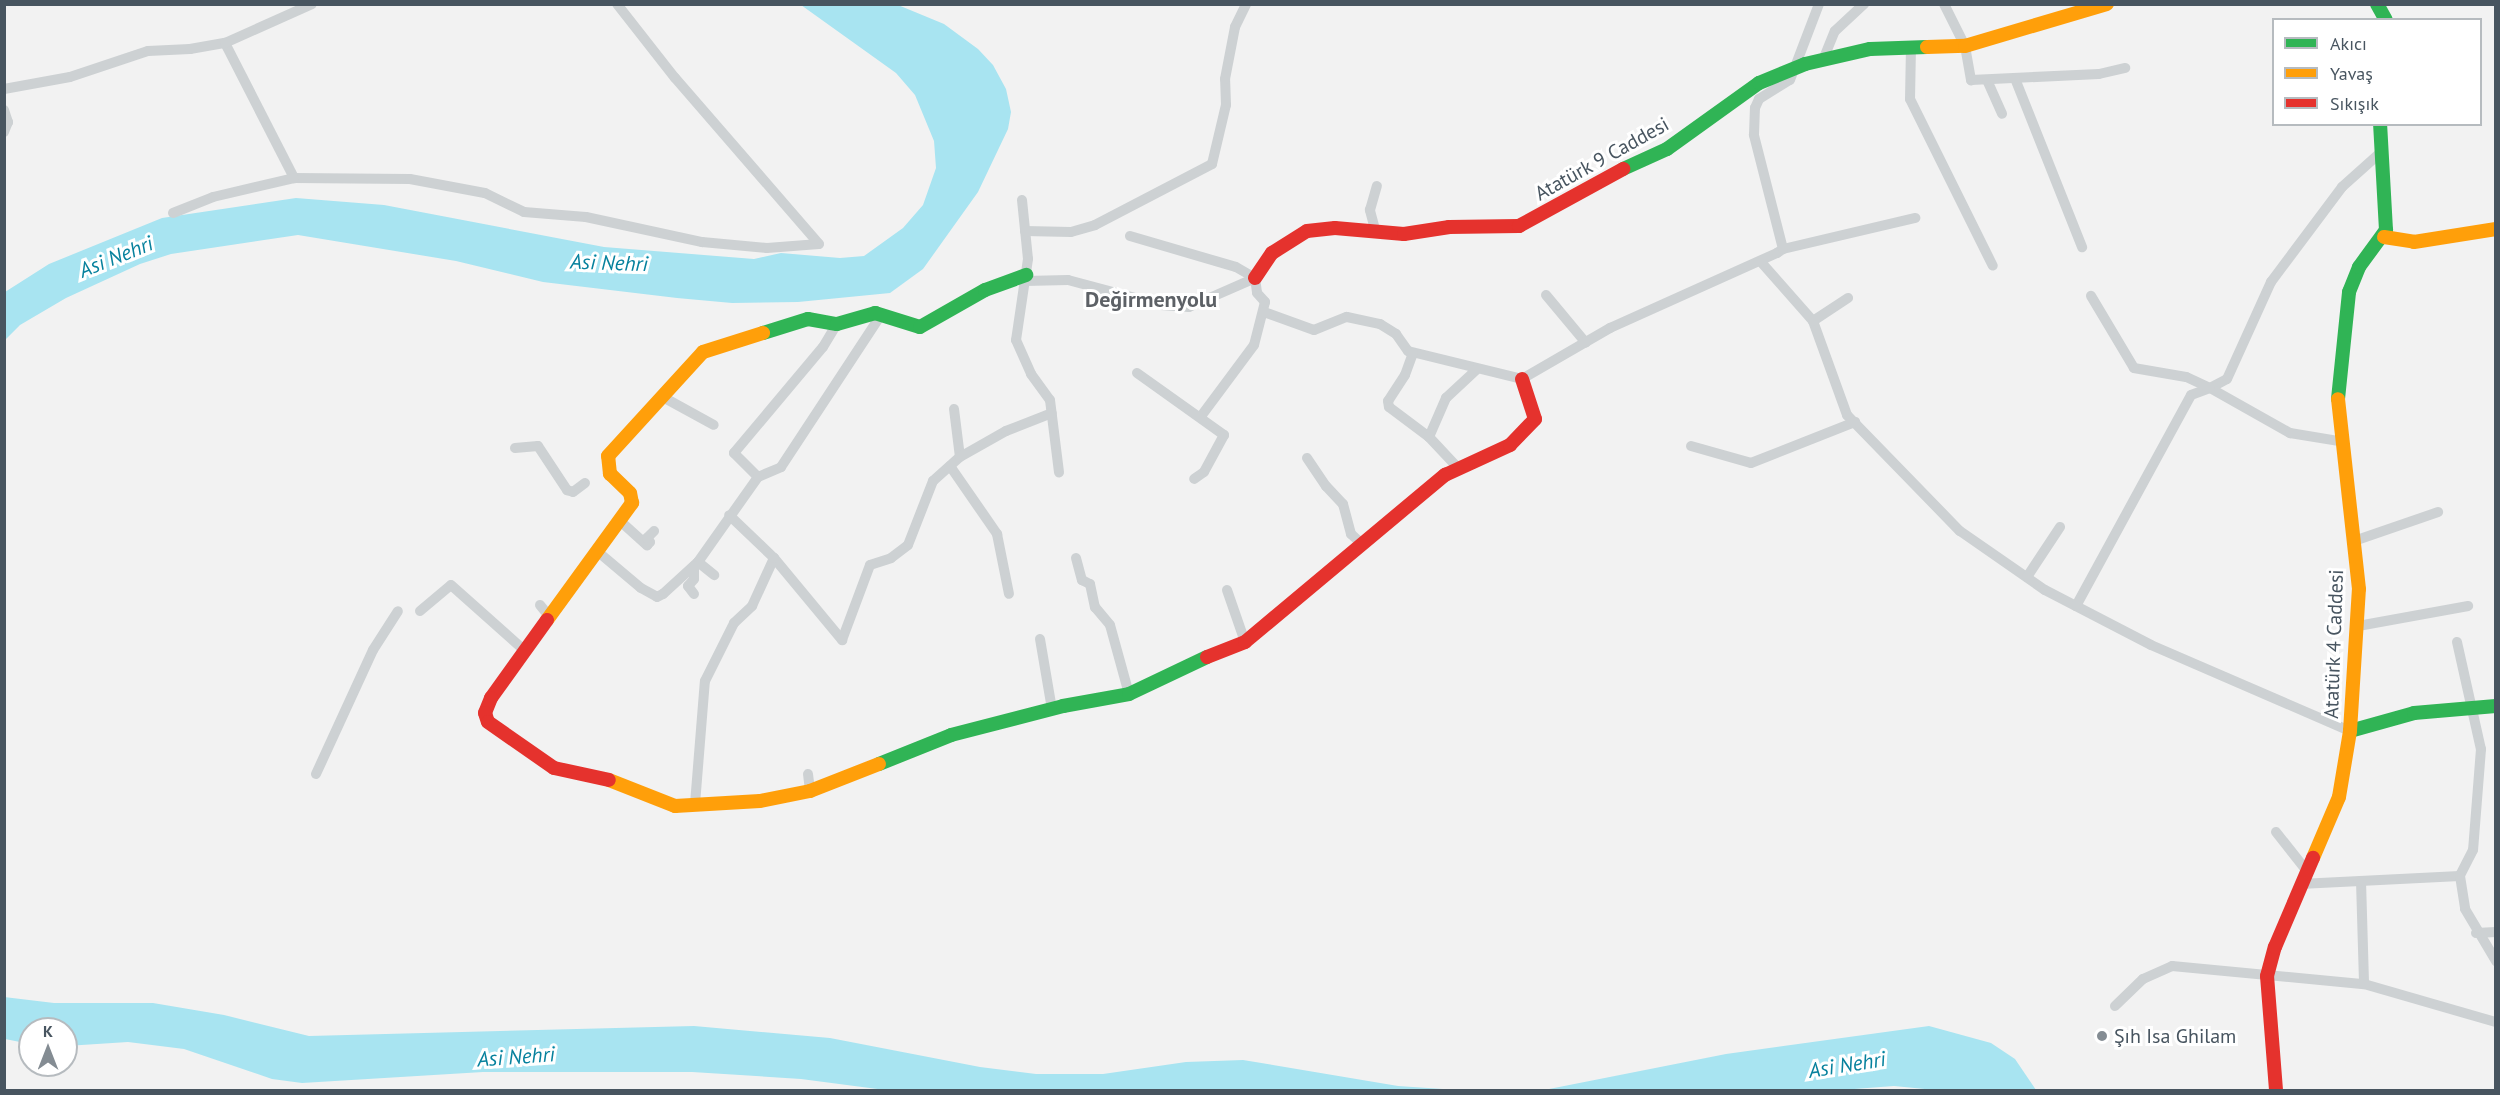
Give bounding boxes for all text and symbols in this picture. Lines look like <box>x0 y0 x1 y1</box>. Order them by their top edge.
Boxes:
legend <box>2272 18 2482 126</box>
text: Akıcı <box>2330 32 2367 55</box>
text: Yavaş <box>2330 62 2373 85</box>
text: Sıkışık <box>2330 92 2379 115</box>
street label: Atatürk 9 Caddesi <box>1531 112 1673 206</box>
water label: Asi Nehri <box>75 231 157 283</box>
water label: Asi Nehri <box>570 249 648 277</box>
district label: Değirmenyolu <box>1085 287 1217 313</box>
street label: Atatürk 4 Caddesi <box>2319 569 2349 719</box>
north arrow <box>18 1017 78 1077</box>
text: K <box>43 1021 53 1041</box>
place label: Şıh Isa Ghilam <box>2114 1024 2236 1048</box>
marker: Şıh Isa Ghilam <box>2095 1029 2109 1043</box>
water label: Asi Nehri <box>476 1042 556 1072</box>
water label: Asi Nehri <box>1807 1046 1887 1084</box>

